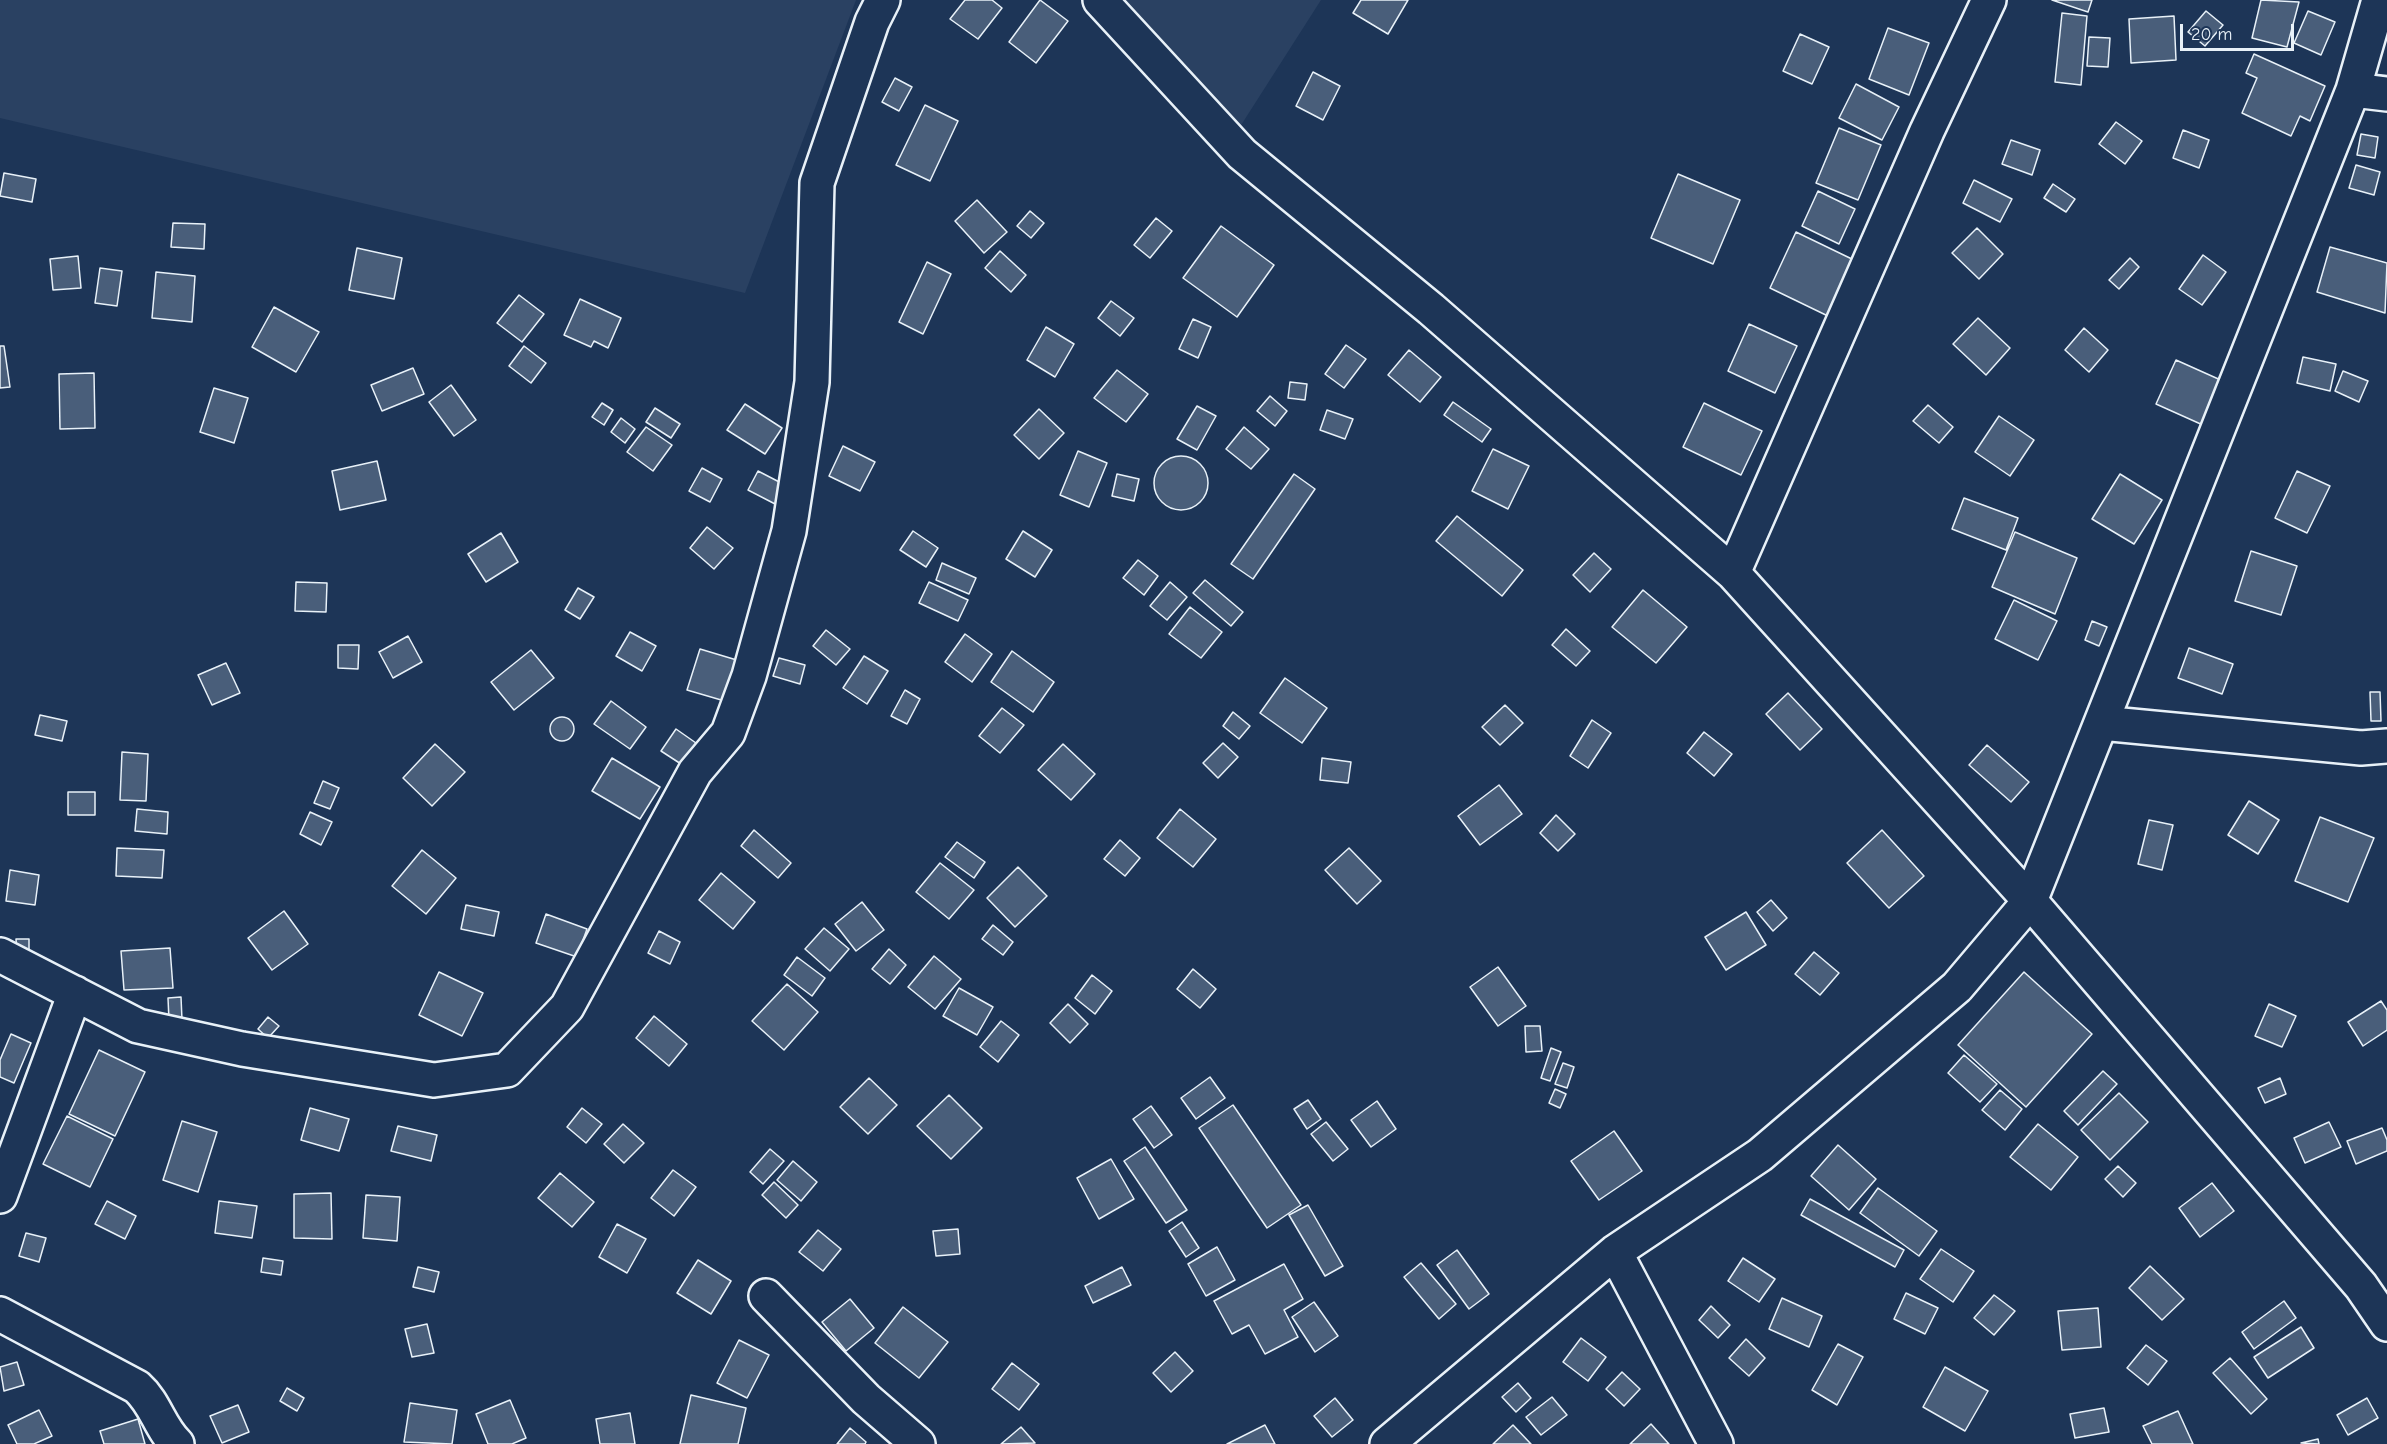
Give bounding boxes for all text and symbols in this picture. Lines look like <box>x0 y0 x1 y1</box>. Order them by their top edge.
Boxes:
scale bar <box>2183 12 2297 50</box>
text: 20 m <box>2191 24 2232 45</box>

